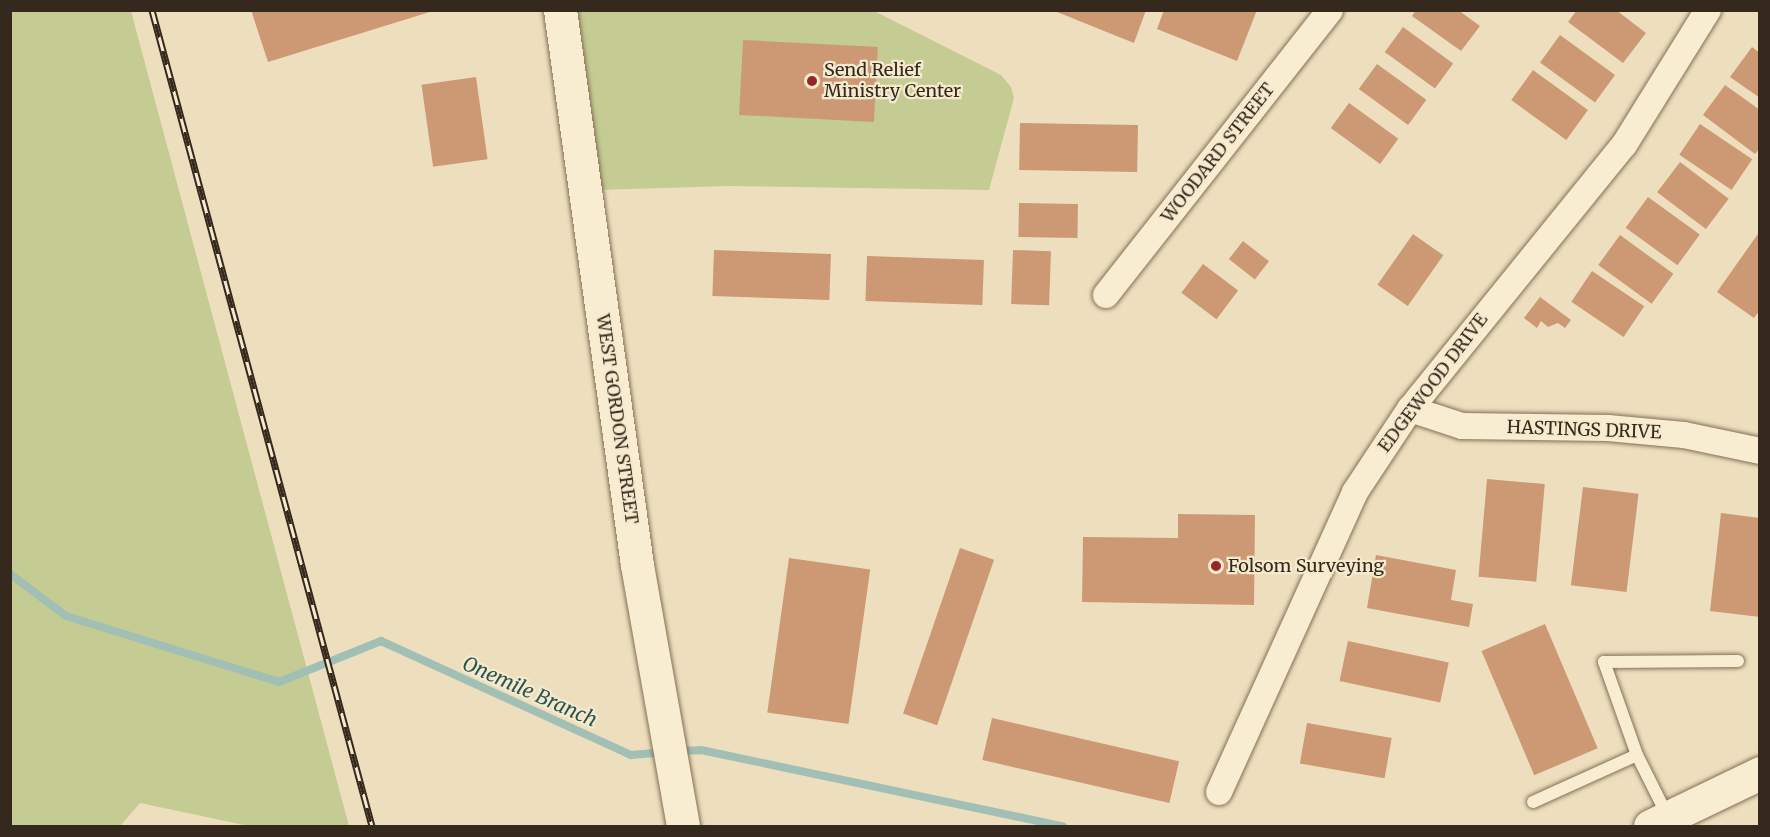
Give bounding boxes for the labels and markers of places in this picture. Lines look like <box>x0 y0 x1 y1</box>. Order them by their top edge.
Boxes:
place label: Send Relief Ministry Center <box>824 60 961 103</box>
marker: Send Relief Ministry Center <box>805 74 819 88</box>
place label: Folsom Surveying <box>1228 555 1384 577</box>
marker: Folsom Surveying <box>1209 559 1223 573</box>

